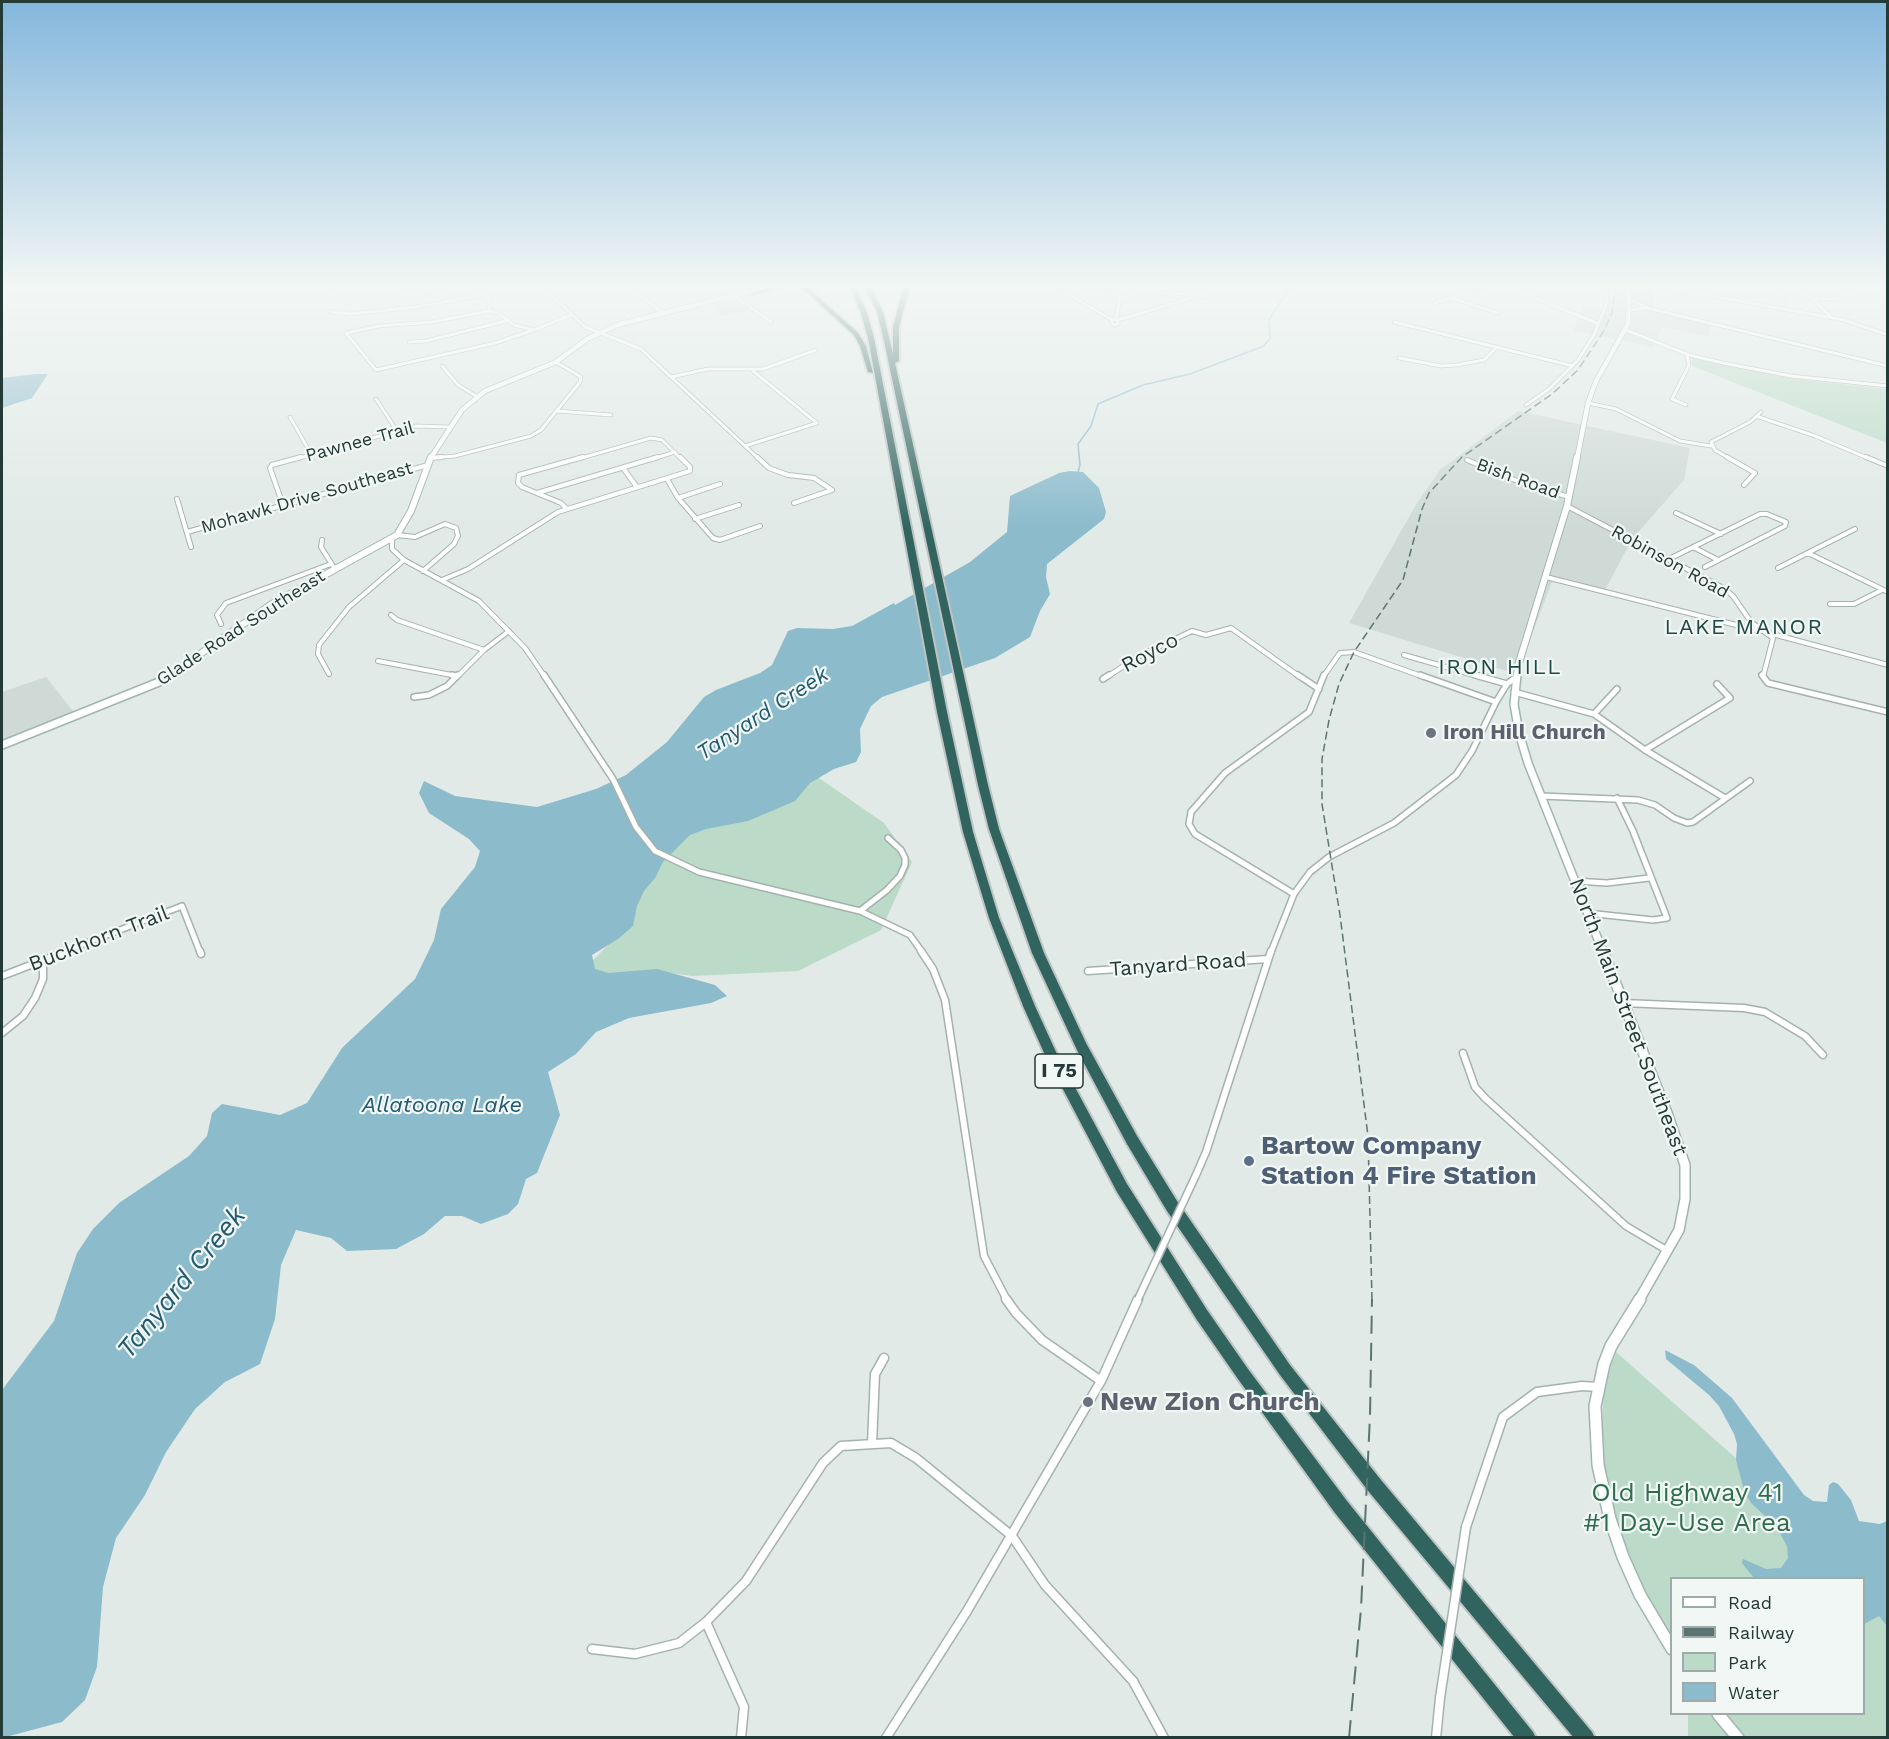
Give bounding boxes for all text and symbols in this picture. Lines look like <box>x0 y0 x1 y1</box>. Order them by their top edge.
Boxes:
street label: Pawnee Trail <box>303 417 417 467</box>
street label: Bish Road <box>1473 454 1563 504</box>
street label: Mohawk Drive Southeast <box>199 457 415 539</box>
street label: Robinson Road <box>1607 521 1733 603</box>
street label: Glade Road Southeast <box>153 565 329 691</box>
district label: LAKE MANOR <box>1664 615 1824 641</box>
street label: Royco <box>1117 628 1183 678</box>
district label: IRON HILL <box>1438 655 1562 681</box>
water label: Tanyard Creek <box>692 662 834 766</box>
place label: Iron Hill Church <box>1443 720 1606 746</box>
marker: Iron Hill Church <box>1424 726 1438 740</box>
street label: North Main Street Southeast <box>1563 875 1693 1159</box>
street label: Buckhorn Trail <box>25 901 173 977</box>
street label: Tanyard Road <box>1109 948 1247 982</box>
road number: I 75 <box>1035 1054 1083 1088</box>
water label: Allatoona Lake <box>362 1093 522 1119</box>
place label: Bartow Company Station 4 Fire Station <box>1261 1130 1537 1192</box>
marker: Bartow Company Station 4 Fire Station <box>1242 1154 1256 1168</box>
water label: Tanyard Creek <box>111 1200 253 1366</box>
place label: New Zion Church <box>1100 1386 1320 1418</box>
marker: New Zion Church <box>1081 1395 1095 1409</box>
park label: Old Highway 41 #1 Day-Use Area <box>1583 1477 1791 1538</box>
legend <box>1670 1577 1865 1715</box>
text: Road <box>1728 1592 1772 1613</box>
text: Railway <box>1728 1622 1794 1643</box>
text: Park <box>1728 1652 1767 1673</box>
text: Water <box>1728 1682 1780 1703</box>

